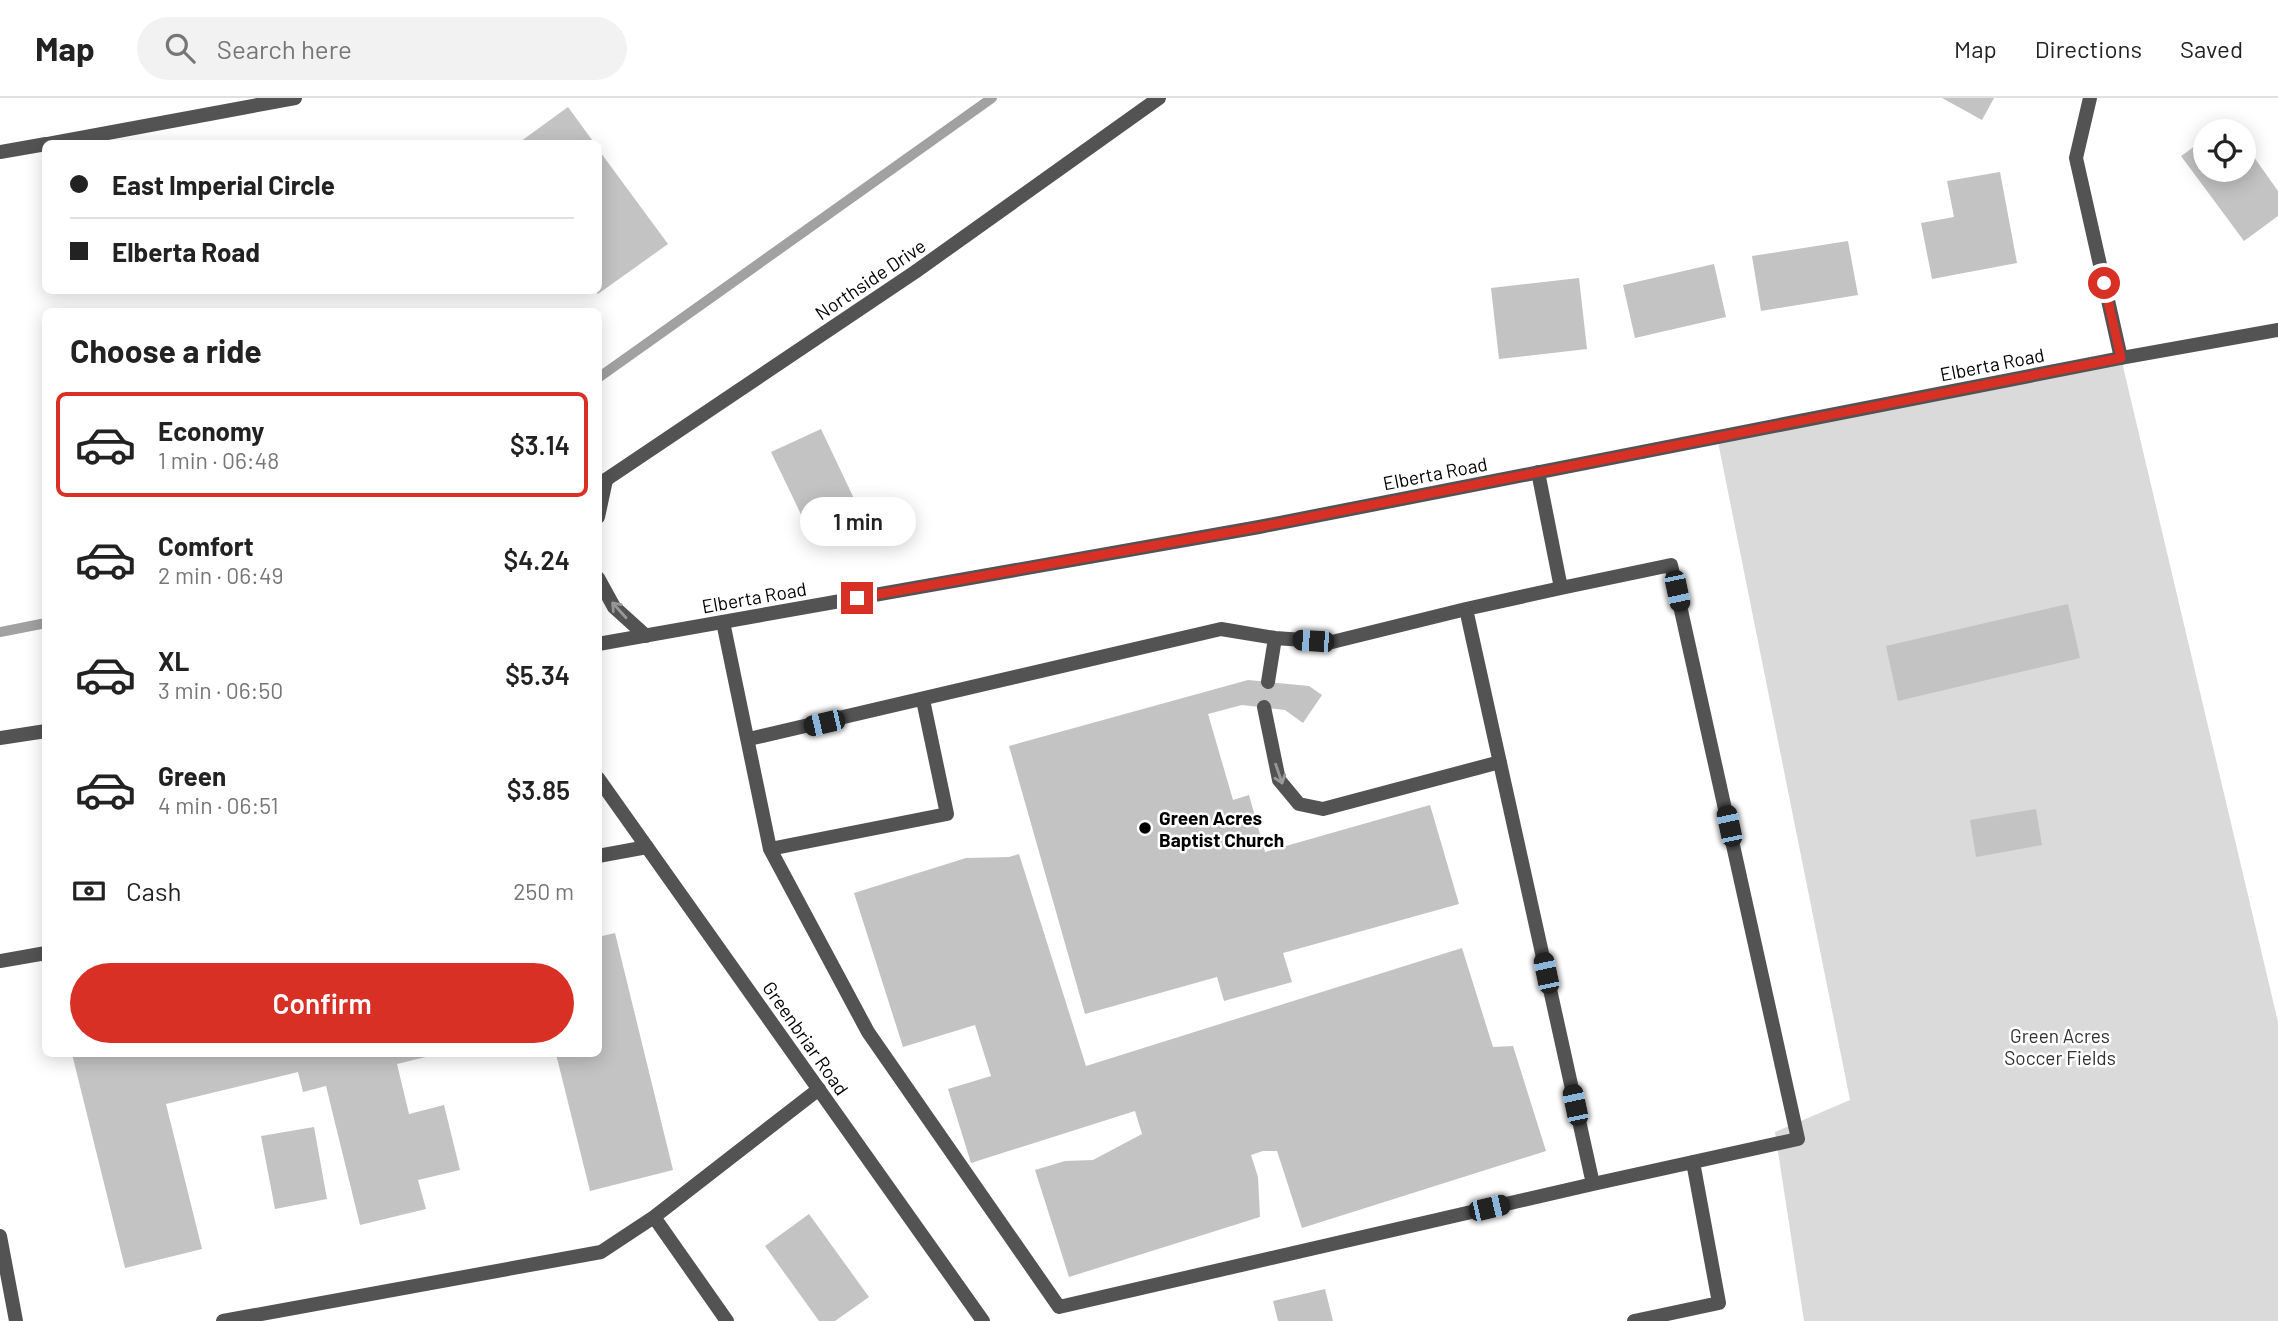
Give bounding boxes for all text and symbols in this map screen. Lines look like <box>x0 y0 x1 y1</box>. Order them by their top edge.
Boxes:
search box <box>137 17 627 80</box>
text: Map <box>35 28 95 68</box>
icon: search <box>161 29 199 67</box>
text: Search here <box>217 33 352 64</box>
text: Map <box>1954 34 1997 63</box>
text: Directions <box>2035 34 2142 63</box>
text: Saved <box>2180 34 2243 63</box>
map controls <box>2193 119 2256 182</box>
button: locate <box>2193 119 2256 182</box>
text: East Imperial Circle <box>112 169 335 200</box>
street label: Northside Drive <box>810 234 930 324</box>
text: Elberta Road <box>112 236 260 267</box>
route start <box>2088 267 2120 299</box>
text: Choose a ride <box>70 331 262 369</box>
street label: Elberta Road <box>1938 343 2046 385</box>
icon: car <box>74 413 137 476</box>
text: Economy <box>158 415 264 446</box>
text: $3.14 <box>510 429 570 460</box>
text: 1 min · 06:48 <box>158 446 279 474</box>
street label: Elberta Road <box>1381 452 1489 494</box>
callout: 1 min <box>799 496 915 546</box>
text: 1 min <box>833 507 883 535</box>
icon: car <box>74 528 137 591</box>
text: Comfort <box>158 530 254 561</box>
text: $4.24 <box>503 544 570 575</box>
text: 2 min · 06:49 <box>158 561 284 589</box>
car <box>1663 568 1692 614</box>
street label: Elberta Road <box>700 576 808 618</box>
route end <box>841 582 873 614</box>
one-way arrow <box>610 602 627 619</box>
car <box>1292 629 1335 653</box>
icon: car <box>74 643 137 706</box>
text: XL <box>158 645 189 676</box>
text: $5.34 <box>505 659 570 690</box>
text: 3 min · 06:50 <box>158 676 283 704</box>
car <box>802 708 847 738</box>
icon: car <box>74 758 137 821</box>
text: Green <box>158 760 226 791</box>
one-way arrow <box>1274 762 1286 784</box>
text: $3.85 <box>507 774 570 805</box>
text: 4 min · 06:51 <box>158 791 278 819</box>
car <box>1715 803 1744 849</box>
place label: Green Acres Baptist Church <box>1159 806 1284 851</box>
marker: Green Acres Baptist Church <box>1137 820 1153 836</box>
icon: cash <box>70 872 108 910</box>
text: Cash <box>126 875 181 906</box>
text: 250 m <box>513 877 574 905</box>
car <box>1532 950 1561 996</box>
button: Confirm <box>70 963 574 1043</box>
street label: Greenbriar Road <box>758 977 854 1099</box>
park label: Green Acres Soccer Fields <box>2004 1024 2116 1069</box>
car <box>1561 1082 1590 1128</box>
car <box>1467 1193 1512 1223</box>

